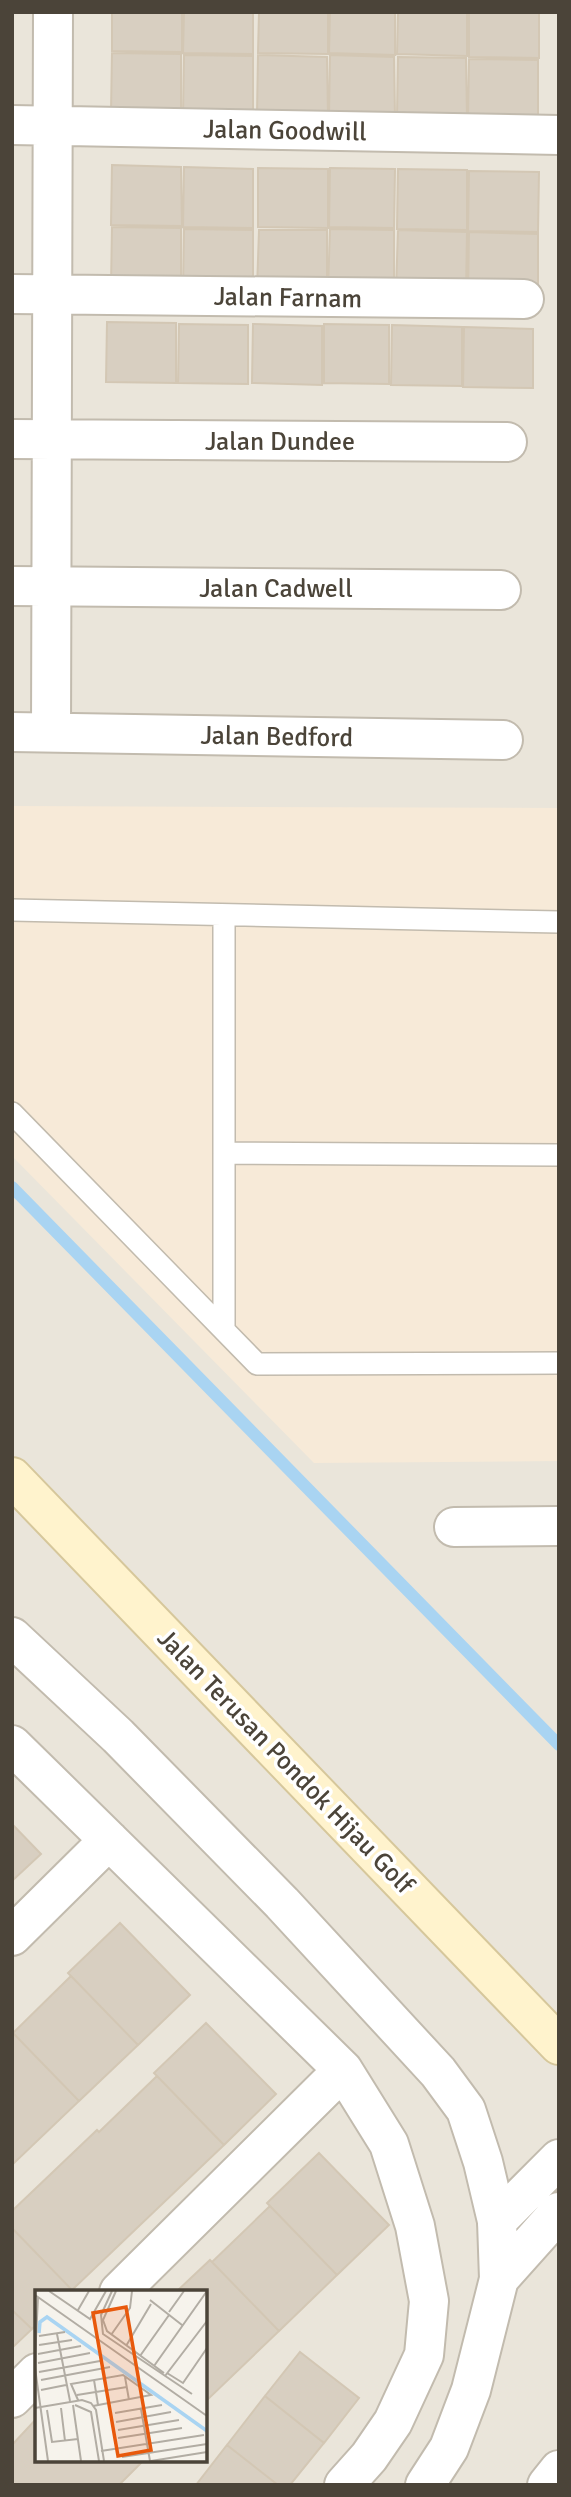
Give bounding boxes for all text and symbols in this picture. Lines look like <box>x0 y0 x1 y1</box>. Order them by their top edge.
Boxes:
street label: Jalan Goodwill <box>203 114 367 148</box>
street label: Jalan Farnam <box>213 281 362 315</box>
street label: Jalan Dundee <box>205 426 355 458</box>
street label: Jalan Cadwell <box>199 573 353 605</box>
street label: Jalan Bedford <box>200 720 354 754</box>
street label: Jalan Terusan Pondok Hijau Golf <box>150 1623 421 1902</box>
inset map <box>35 2290 206 2462</box>

